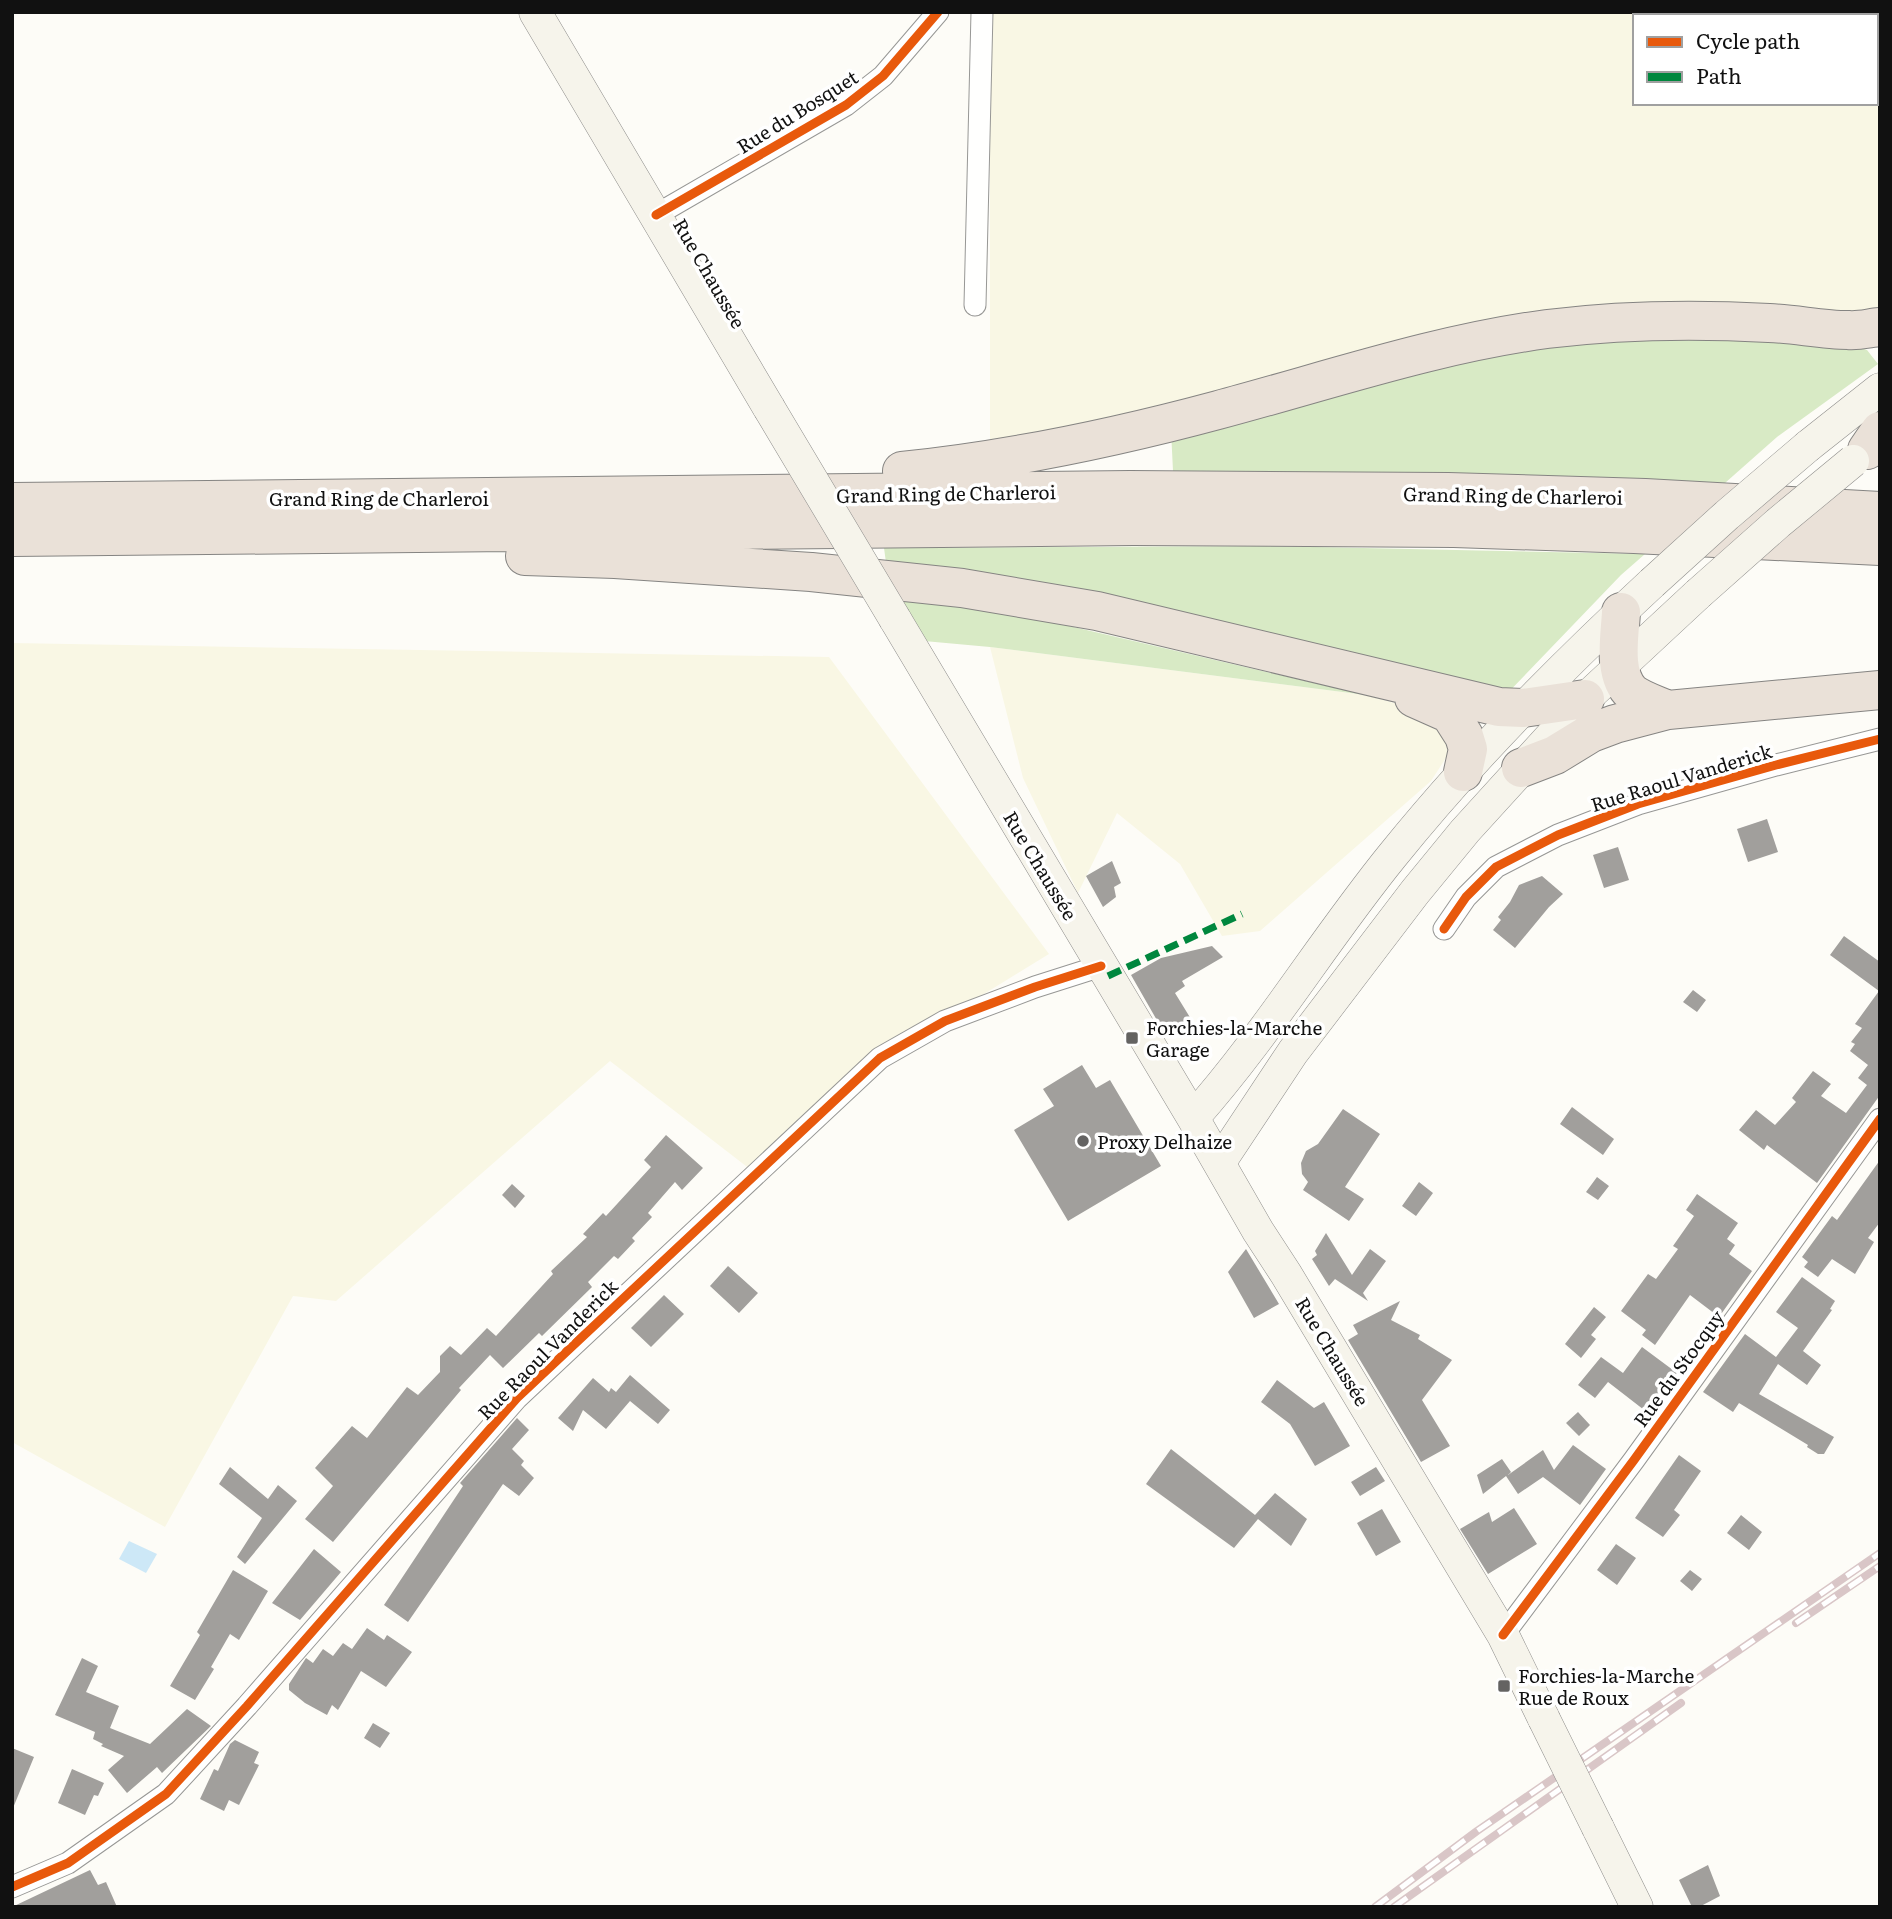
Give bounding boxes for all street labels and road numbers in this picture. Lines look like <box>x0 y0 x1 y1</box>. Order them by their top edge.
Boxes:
street label: Rue du Bosquet <box>731 62 863 160</box>
street label: Rue Chaussée <box>667 213 753 333</box>
street label: Grand Ring de Charleroi <box>836 477 1056 509</box>
street label: Grand Ring de Charleroi <box>1403 479 1623 511</box>
street label: Grand Ring de Charleroi <box>269 484 489 512</box>
street label: Rue Raoul Vanderick <box>1587 736 1775 818</box>
street label: Rue Chaussée <box>997 805 1085 925</box>
street label: Rue Raoul Vanderick <box>471 1272 624 1425</box>
street label: Rue Chaussée <box>1289 1291 1377 1411</box>
street label: Rue du Stocquy <box>1626 1304 1730 1432</box>

